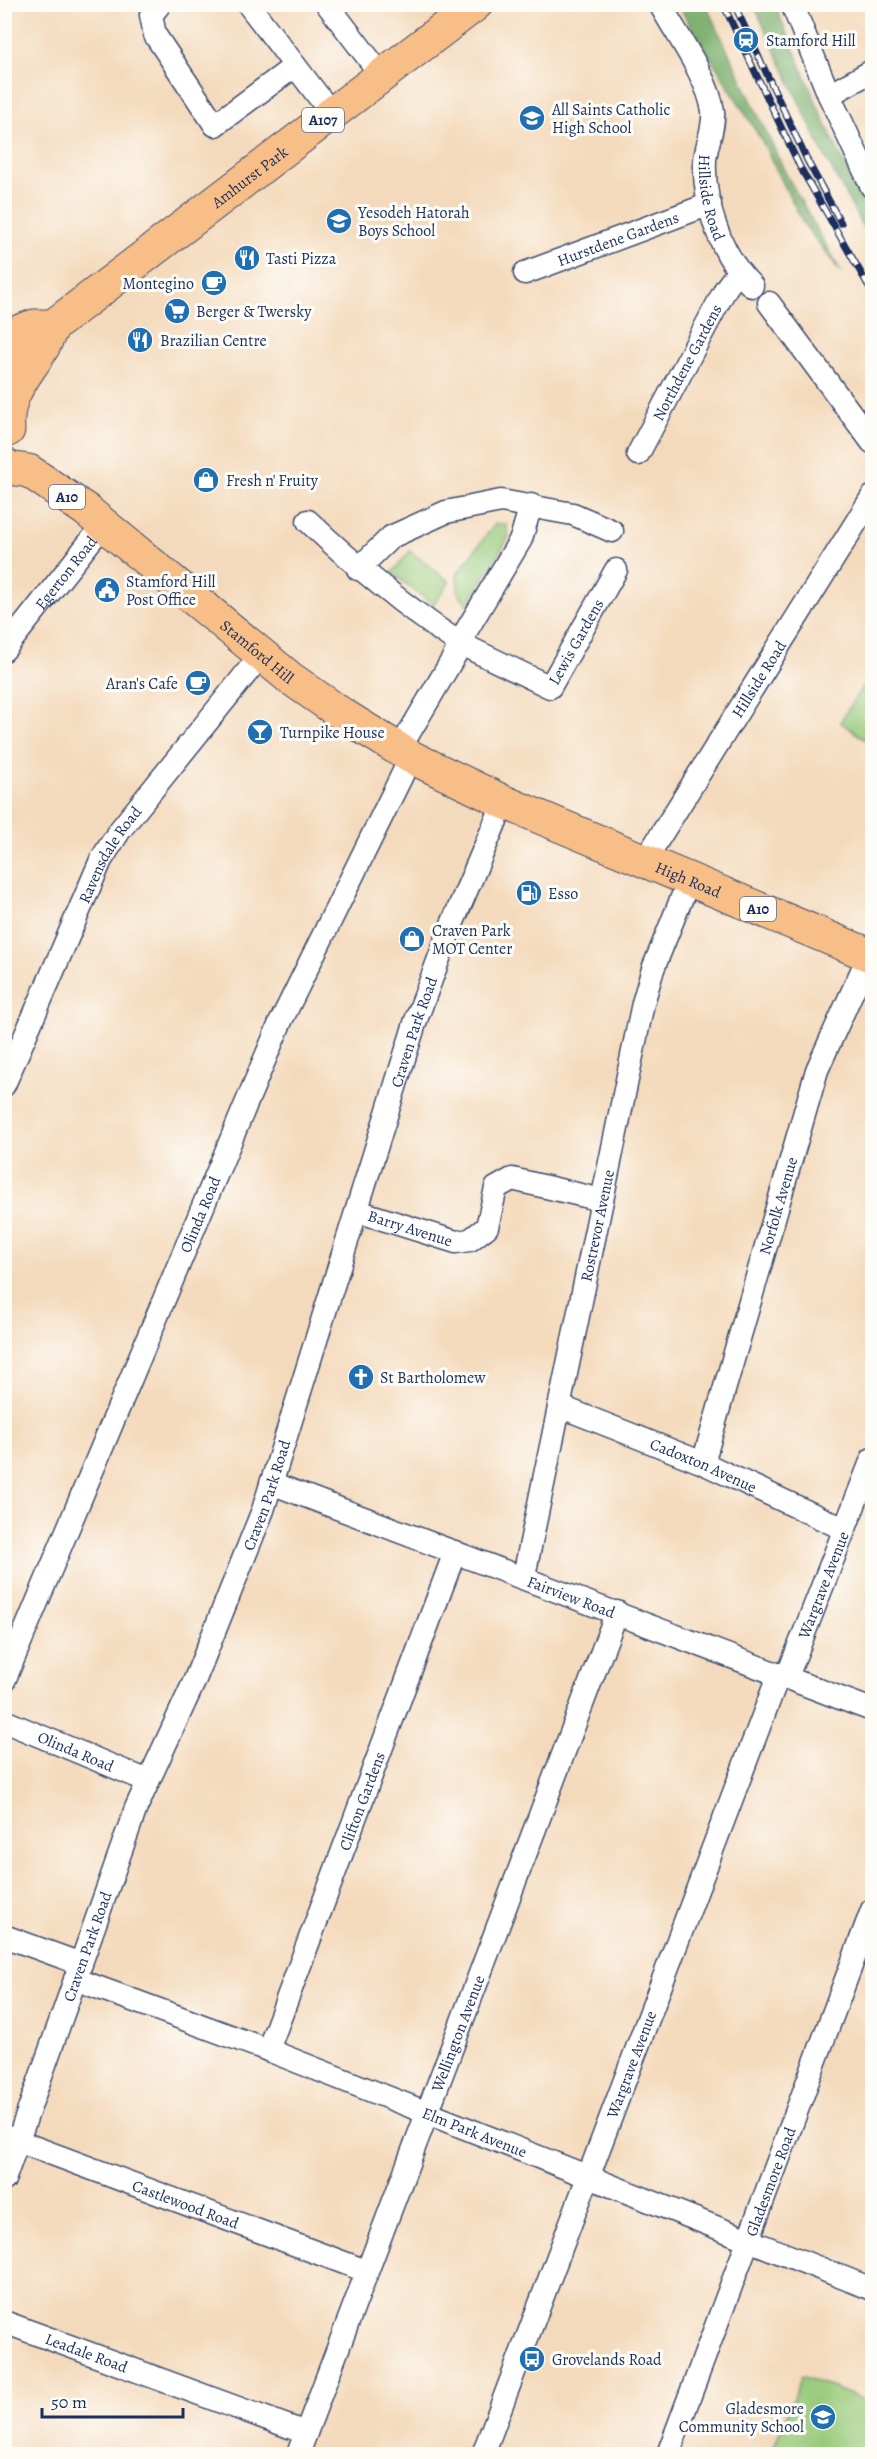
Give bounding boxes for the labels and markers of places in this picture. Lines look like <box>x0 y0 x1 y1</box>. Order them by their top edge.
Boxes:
station icon: Stamford Hill <box>731 25 761 55</box>
place label: Stamford Hill <box>766 30 856 52</box>
place label: All Saints Catholic High School <box>551 99 670 139</box>
school or university icon: All Saints Catholic High School <box>517 103 547 133</box>
place label: Yesodeh Hatorah Boys School <box>357 202 470 242</box>
school or university icon: Yesodeh Hatorah Boys School <box>324 206 354 236</box>
restaurant icon: Tasti Pizza <box>232 243 262 273</box>
place label: Tasti Pizza <box>266 248 337 270</box>
cafe icon: Montegino <box>199 268 229 298</box>
place label: Montegino <box>122 273 194 295</box>
supermarket icon: Berger & Twersky <box>162 296 192 326</box>
place label: Berger & Twersky <box>196 301 312 323</box>
restaurant icon: Brazilian Centre <box>125 325 155 355</box>
place label: Brazilian Centre <box>160 330 267 352</box>
shop icon: Fresh n' Fruity <box>191 465 221 495</box>
place label: Fresh n' Fruity <box>226 470 319 492</box>
place label: Stamford Hill Post Office <box>126 571 216 611</box>
public building icon: Stamford Hill Post Office <box>92 575 122 605</box>
cafe icon: Aran's Cafe <box>183 668 213 698</box>
place label: Aran's Cafe <box>105 673 178 695</box>
bar icon: Turnpike House <box>245 717 275 747</box>
place label: Turnpike House <box>280 722 385 744</box>
fuel station icon: Esso <box>514 878 544 908</box>
place label: Esso <box>548 883 578 905</box>
place label: Craven Park MOT Center <box>432 920 512 960</box>
shop icon: Craven Park MOT Center <box>397 924 427 954</box>
church icon: St Bartholomew <box>346 1362 376 1392</box>
place label: St Bartholomew <box>380 1367 486 1389</box>
bus stop icon: Grovelands Road <box>517 2344 547 2374</box>
place label: Grovelands Road <box>552 2349 662 2371</box>
place label: Gladesmore Community School <box>679 2398 804 2438</box>
school or university icon: Gladesmore Community School <box>808 2402 838 2432</box>

